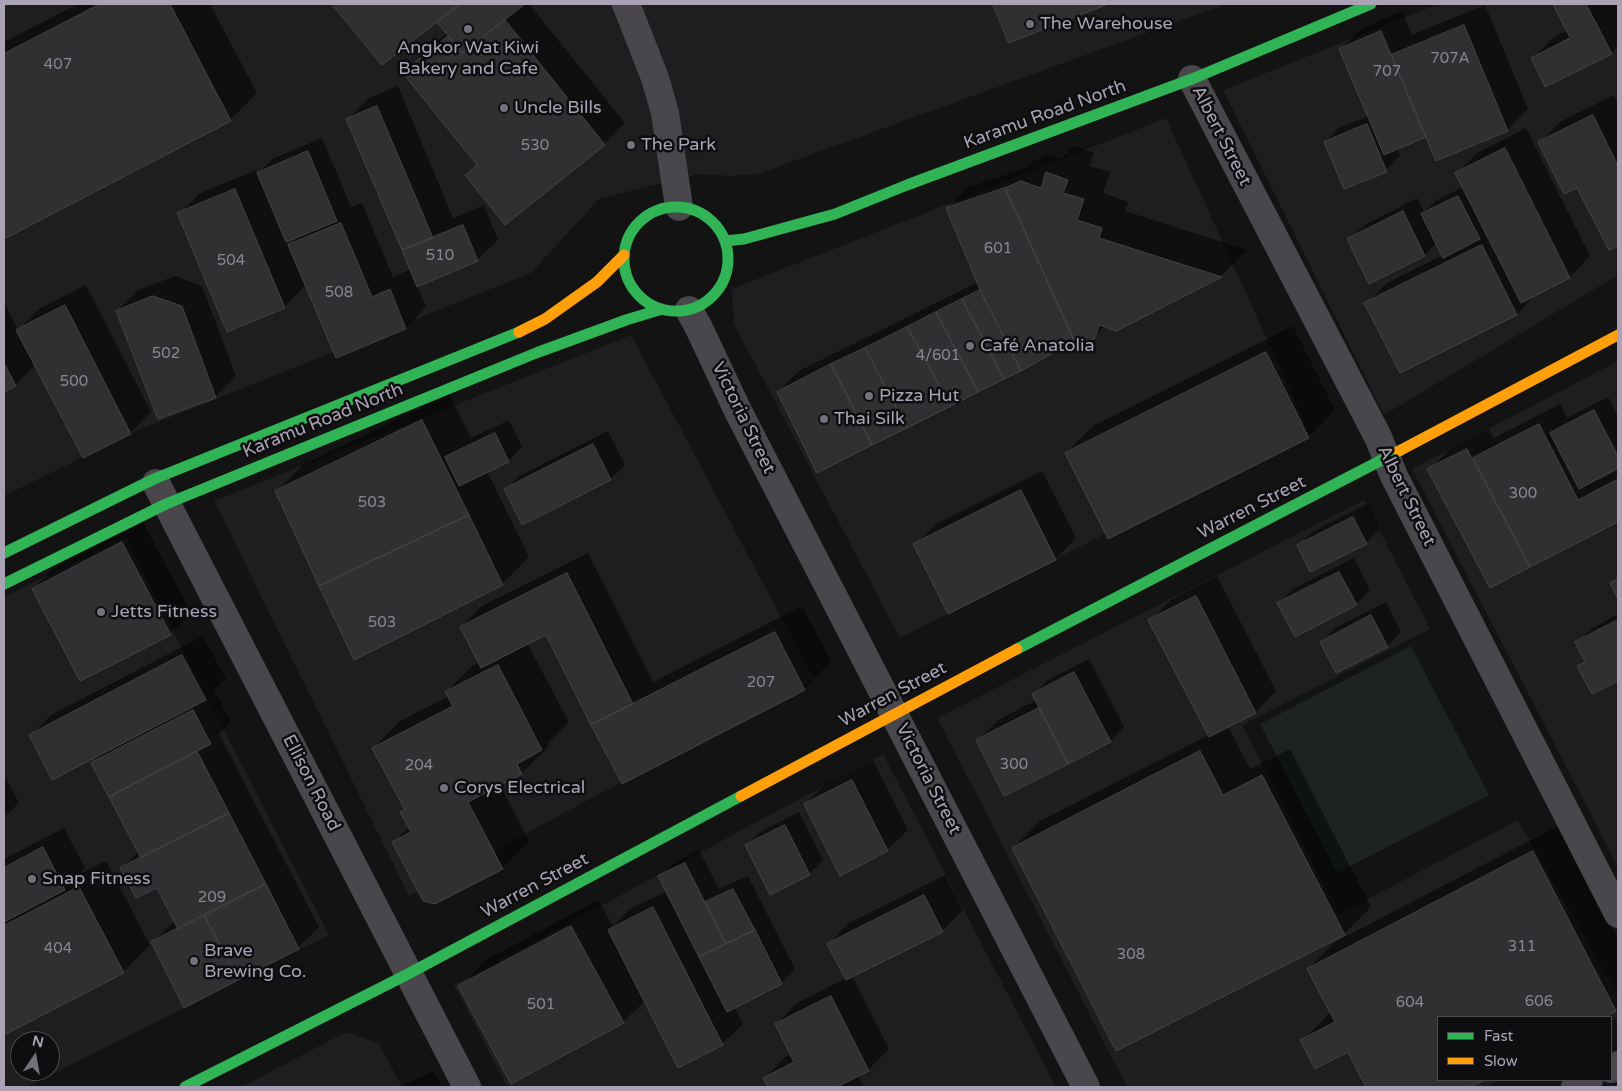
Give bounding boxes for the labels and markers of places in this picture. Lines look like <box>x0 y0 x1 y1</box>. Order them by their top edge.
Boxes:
place label: The Warehouse <box>1040 13 1173 35</box>
marker: The Warehouse <box>1024 18 1036 30</box>
marker: Angkor Wat Kiwi Bakery and Cafe <box>462 23 474 35</box>
place label: Angkor Wat Kiwi Bakery and Cafe <box>397 37 539 80</box>
place label: Uncle Bills <box>514 97 602 119</box>
marker: Uncle Bills <box>498 102 510 114</box>
place label: The Park <box>641 134 716 156</box>
marker: The Park <box>625 139 637 151</box>
place label: Café Anatolia <box>980 335 1095 357</box>
marker: Café Anatolia <box>964 340 976 352</box>
place label: Pizza Hut <box>879 385 959 407</box>
marker: Pizza Hut <box>863 390 875 402</box>
place label: Thai Silk <box>834 408 905 430</box>
marker: Thai Silk <box>818 413 830 425</box>
place label: Jetts Fitness <box>111 601 217 623</box>
marker: Jetts Fitness <box>95 606 107 618</box>
place label: Corys Electrical <box>454 777 585 799</box>
marker: Corys Electrical <box>438 782 450 794</box>
place label: Snap Fitness <box>42 868 151 890</box>
marker: Snap Fitness <box>26 873 38 885</box>
place label: Brave Brewing Co. <box>204 940 306 982</box>
marker: Brave Brewing Co. <box>188 955 200 967</box>

